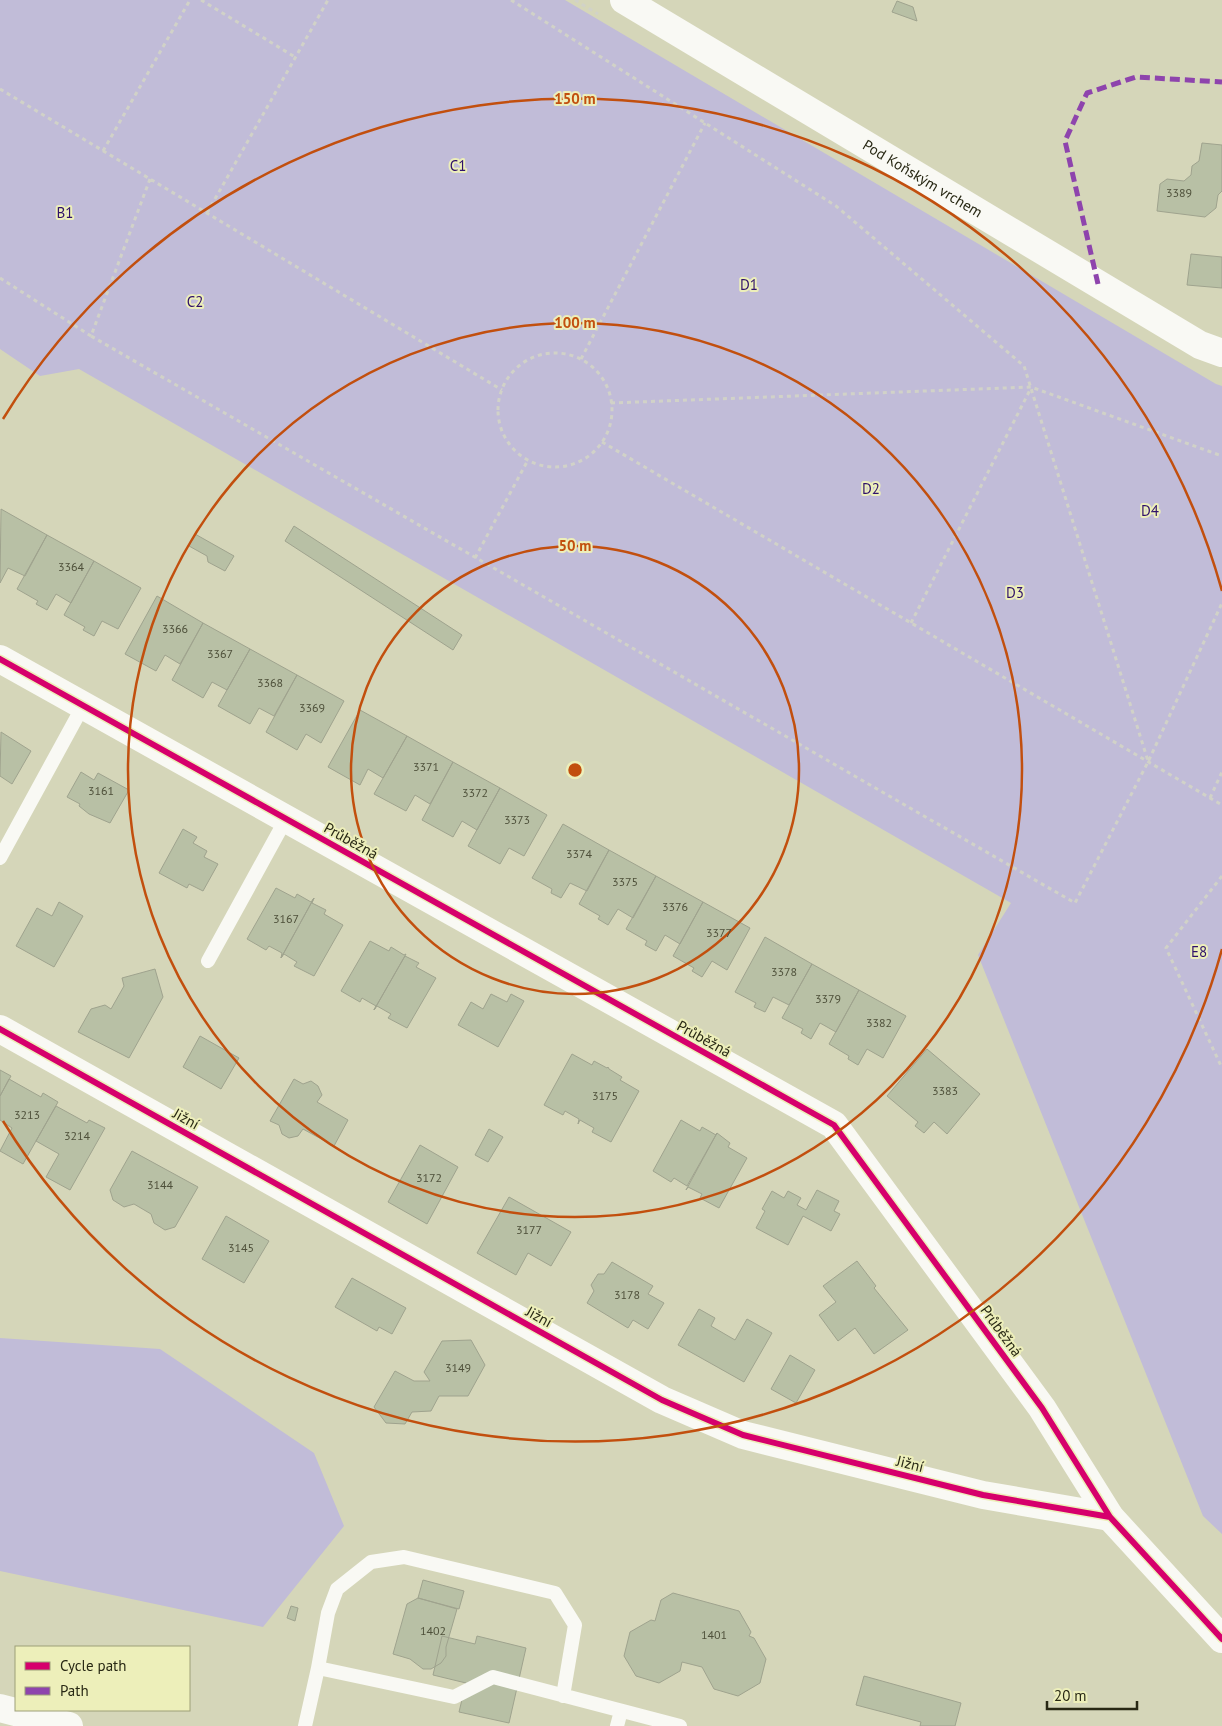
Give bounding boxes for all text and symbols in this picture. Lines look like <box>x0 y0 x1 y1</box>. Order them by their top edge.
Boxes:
text: 150 m <box>554 89 596 108</box>
street label: Pod Koňským vrchem <box>859 135 986 222</box>
park label: C1 <box>450 156 466 175</box>
house number: 3389 <box>1166 185 1192 200</box>
park label: B1 <box>57 203 73 222</box>
park label: D1 <box>740 275 758 294</box>
park label: C2 <box>187 292 203 311</box>
text: 100 m <box>554 313 596 332</box>
park label: D2 <box>862 479 880 498</box>
park label: D4 <box>1141 501 1159 520</box>
text: 50 m <box>559 536 591 555</box>
house number: 3364 <box>58 559 85 574</box>
park label: D3 <box>1006 583 1024 602</box>
house number: 3366 <box>162 621 188 636</box>
house number: 3367 <box>207 646 233 661</box>
house number: 3368 <box>257 675 283 690</box>
house number: 3369 <box>299 700 325 715</box>
house number: 3371 <box>413 759 439 774</box>
centre of rings <box>566 761 584 779</box>
house number: 3161 <box>88 783 114 798</box>
house number: 3372 <box>462 785 488 800</box>
house number: 3373 <box>504 812 530 827</box>
street label: Průběžná <box>321 818 382 863</box>
house number: 3374 <box>566 846 593 861</box>
house number: 3375 <box>612 874 638 889</box>
house number: 3376 <box>662 899 688 914</box>
house number: 3167 <box>273 911 299 926</box>
house number: 3377 <box>706 925 732 940</box>
park label: E8 <box>1191 942 1207 961</box>
house number: 3378 <box>771 964 797 979</box>
house number: 3379 <box>815 991 841 1006</box>
house number: 3382 <box>866 1015 892 1030</box>
street label: Průběžná <box>674 1016 735 1061</box>
house number: 3383 <box>932 1083 958 1098</box>
house number: 3175 <box>592 1088 618 1103</box>
street label: Jižní <box>169 1103 203 1133</box>
house number: 3213 <box>14 1107 40 1122</box>
house number: 3214 <box>64 1128 91 1143</box>
house number: 3172 <box>416 1170 442 1185</box>
house number: 3144 <box>147 1177 174 1192</box>
house number: 3177 <box>516 1222 542 1237</box>
house number: 3145 <box>228 1240 254 1255</box>
house number: 3178 <box>614 1287 640 1302</box>
street label: Jižní <box>522 1301 556 1331</box>
street label: Průběžná <box>976 1301 1026 1360</box>
house number: 3149 <box>445 1360 471 1375</box>
street label: Jižní <box>894 1451 926 1476</box>
house number: 1402 <box>420 1623 446 1638</box>
house number: 1401 <box>701 1627 727 1642</box>
legend <box>15 1646 190 1711</box>
text: Cycle path <box>60 1656 126 1675</box>
scale bar <box>1047 1678 1137 1710</box>
text: Path <box>60 1681 89 1700</box>
text: 20 m <box>1054 1686 1087 1705</box>

